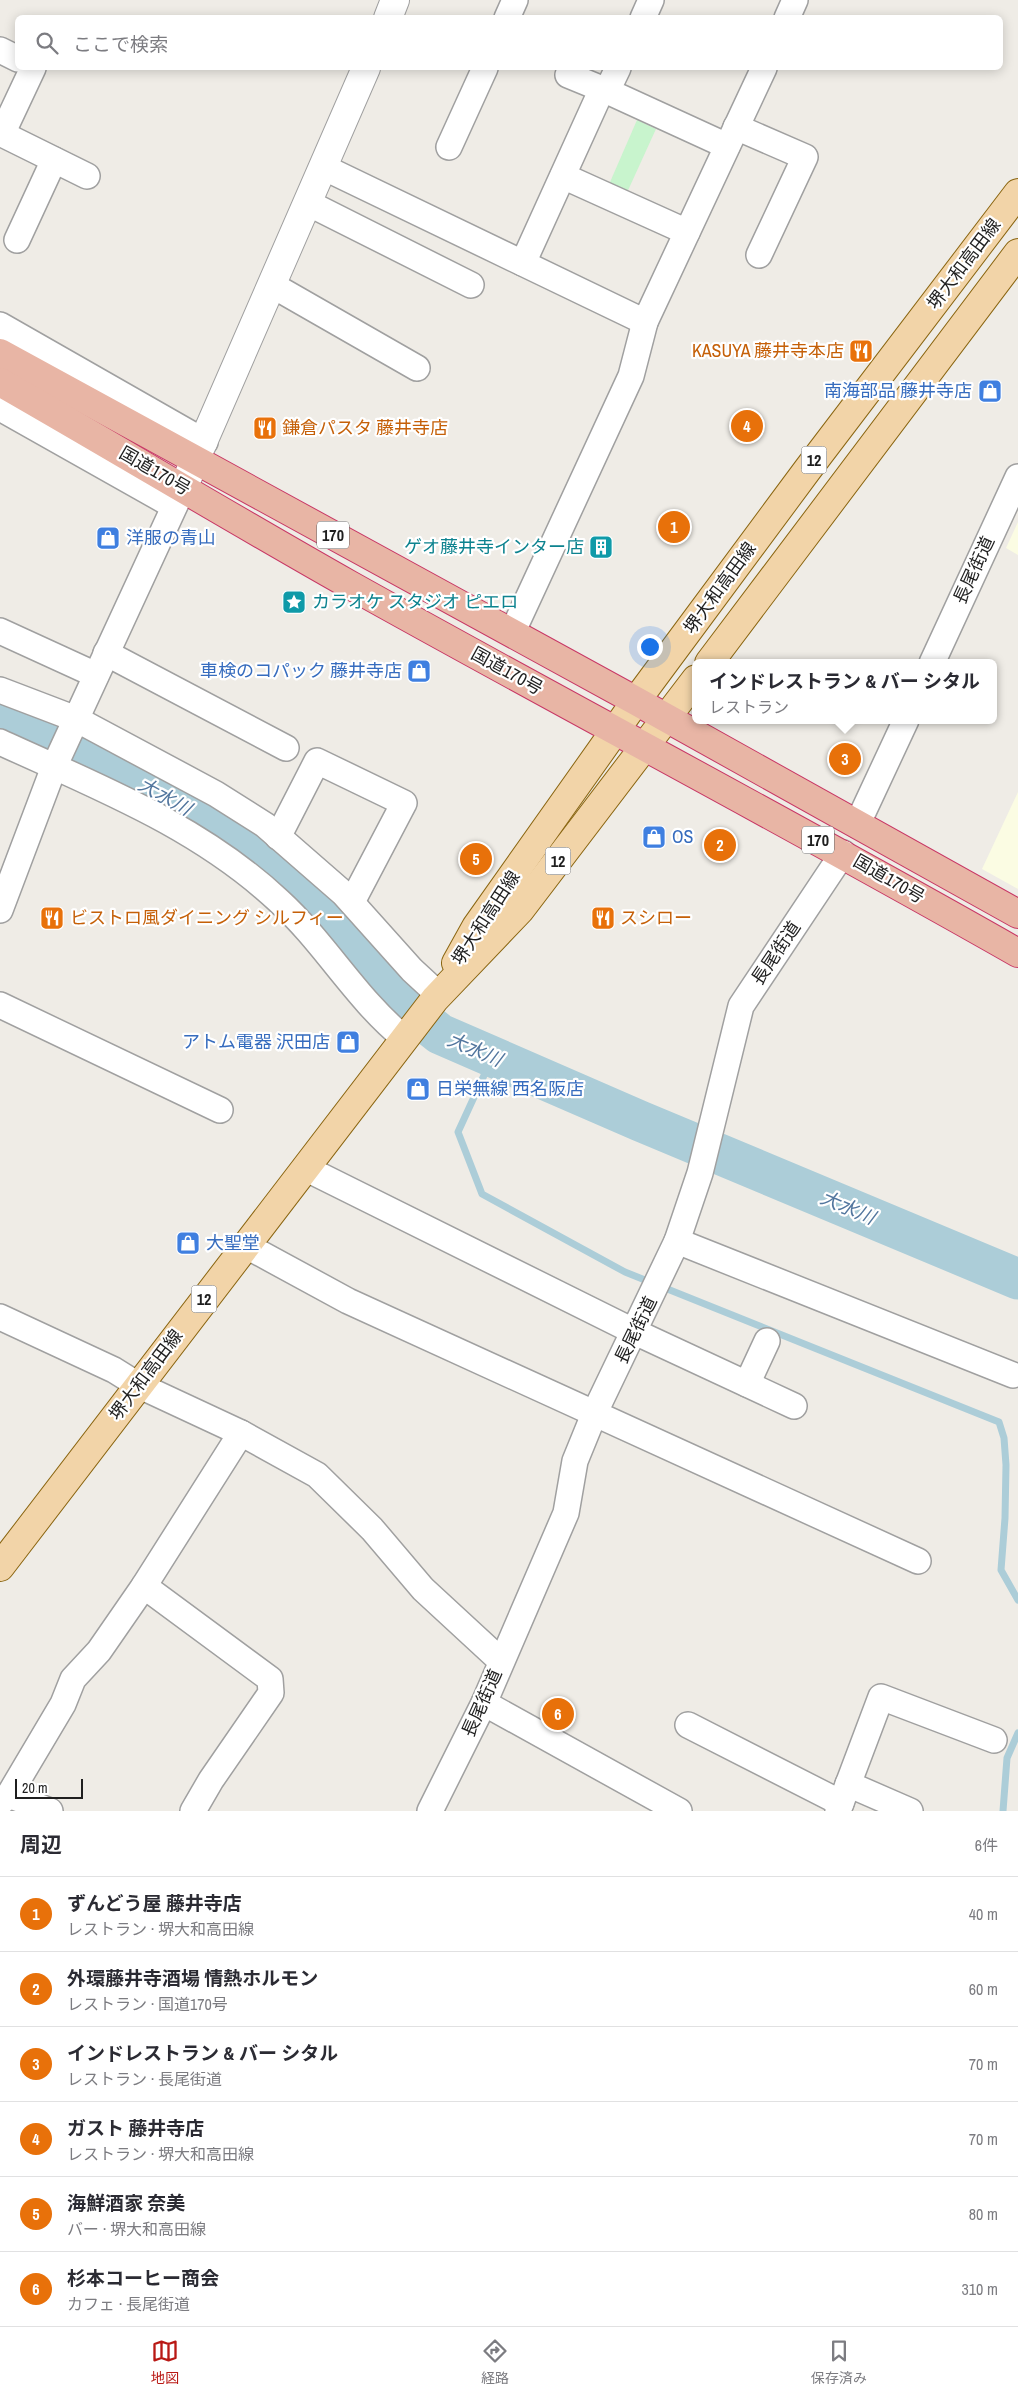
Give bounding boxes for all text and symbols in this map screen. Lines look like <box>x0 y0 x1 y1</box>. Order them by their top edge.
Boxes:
search box <box>15 15 1003 70</box>
icon: search <box>33 29 61 57</box>
text: ここで検索 <box>73 31 168 57</box>
street label: 堺大和高田線 <box>921 213 1006 314</box>
place label: KASUYA 藤井寺本店 <box>692 338 844 363</box>
restaurant icon: KASUYA 藤井寺本店 <box>848 338 874 364</box>
place label: 南海部品 藤井寺店 <box>824 378 972 403</box>
shop icon: 南海部品 藤井寺店 <box>977 378 1003 404</box>
pin: 4 <box>731 407 763 445</box>
restaurant icon: 鎌倉パスタ 藤井寺店 <box>252 415 278 441</box>
place label: 鎌倉パスタ 藤井寺店 <box>282 415 448 440</box>
street label: 国道170号 <box>115 440 196 501</box>
road number: 12 <box>802 446 826 474</box>
pin: 1 <box>658 508 690 546</box>
road number: 170 <box>317 522 349 548</box>
shop icon: 洋服の青山 <box>95 525 121 551</box>
place label: 洋服の青山 <box>126 525 216 550</box>
street label: 長尾街道 <box>947 532 1000 608</box>
place label: ゲオ藤井寺インター店 <box>404 534 584 559</box>
building icon: ゲオ藤井寺インター店 <box>588 534 614 560</box>
street label: 堺大和高田線 <box>678 537 761 639</box>
place icon: カラオケ スタジオ ピエロ <box>281 589 307 615</box>
place label: カラオケ スタジオ ピエロ <box>312 589 518 614</box>
your location <box>637 634 663 660</box>
street label: 国道170号 <box>467 641 548 701</box>
place label: 車検のコパック 藤井寺店 <box>200 658 402 683</box>
shop icon: 車検のコパック 藤井寺店 <box>406 658 432 684</box>
popup <box>692 659 997 724</box>
text: インドレストラン & バー シタル <box>709 668 980 694</box>
text: レストラン <box>709 696 789 718</box>
pin: 3 <box>829 740 861 778</box>
water label: 大水川 <box>134 771 198 822</box>
shop icon: OS <box>641 824 667 850</box>
place label: OS <box>672 824 693 849</box>
pin: 2 <box>704 826 736 864</box>
road number: 170 <box>802 826 834 854</box>
pin: 5 <box>460 840 492 878</box>
road number: 12 <box>546 848 570 874</box>
street label: 国道170号 <box>849 848 930 909</box>
street label: 堺大和高田線 <box>446 866 525 970</box>
restaurant icon: ビストロ風ダイニング シルフィー <box>39 905 65 931</box>
place label: ビストロ風ダイニング シルフィー <box>70 905 344 930</box>
restaurant icon: スシロー <box>590 905 616 931</box>
place label: スシロー <box>620 905 692 930</box>
street label: 長尾街道 <box>745 916 806 990</box>
water label: 大水川 <box>444 1026 508 1073</box>
place label: アトム電器 沢田店 <box>182 1029 330 1054</box>
shop icon: アトム電器 沢田店 <box>335 1029 361 1055</box>
shop icon: 日栄無線 西名阪店 <box>405 1076 431 1102</box>
place label: 日栄無線 西名阪店 <box>436 1076 584 1101</box>
water label: 大水川 <box>817 1184 881 1231</box>
shop icon: 大聖堂 <box>175 1230 201 1256</box>
place label: 大聖堂 <box>206 1230 260 1255</box>
road number: 12 <box>192 1286 216 1312</box>
street label: 長尾街道 <box>609 1292 663 1368</box>
street label: 堺大和高田線 <box>103 1324 188 1425</box>
street label: 長尾街道 <box>455 1665 508 1741</box>
pin: 6 <box>542 1695 574 1733</box>
scale bar <box>15 1776 82 1799</box>
text: 20 m <box>22 1779 48 1797</box>
text: 周辺 <box>20 1830 62 1859</box>
text: 6件 <box>975 1834 998 1856</box>
text: ずんどう屋 藤井寺店 <box>67 1890 242 1916</box>
text: 1 <box>32 1903 40 1925</box>
text: 40 m <box>969 1903 998 1925</box>
text: レストラン · 堺大和高田線 <box>67 1918 254 1940</box>
text: 外環藤井寺酒場 情熱ホルモン <box>67 1965 318 1991</box>
text: 2 <box>32 1978 40 2000</box>
text: 60 m <box>969 1978 998 2000</box>
text: レストラン · 国道170号 <box>67 1993 228 2015</box>
text: インドレストラン & バー シタル <box>67 2040 338 2066</box>
text: 3 <box>32 2053 40 2075</box>
text: 70 m <box>969 2053 998 2075</box>
text: レストラン · 長尾街道 <box>67 2068 222 2090</box>
text: ガスト 藤井寺店 <box>67 2115 204 2141</box>
text: 4 <box>32 2128 40 2150</box>
text: 70 m <box>969 2128 998 2150</box>
text: レストラン · 堺大和高田線 <box>67 2143 254 2165</box>
text: 海鮮酒家 奈美 <box>67 2190 185 2216</box>
text: 5 <box>32 2203 40 2225</box>
text: 80 m <box>969 2203 998 2225</box>
text: バー · 堺大和高田線 <box>67 2218 206 2240</box>
text: 杉本コーヒー商会 <box>67 2265 219 2291</box>
text: 6 <box>32 2278 40 2300</box>
text: 310 m <box>962 2278 998 2300</box>
text: カフェ · 長尾街道 <box>67 2293 190 2315</box>
tab: 地図 <box>151 2337 179 2387</box>
tab: 経路 <box>481 2337 509 2387</box>
tab: 保存済み <box>811 2337 867 2387</box>

